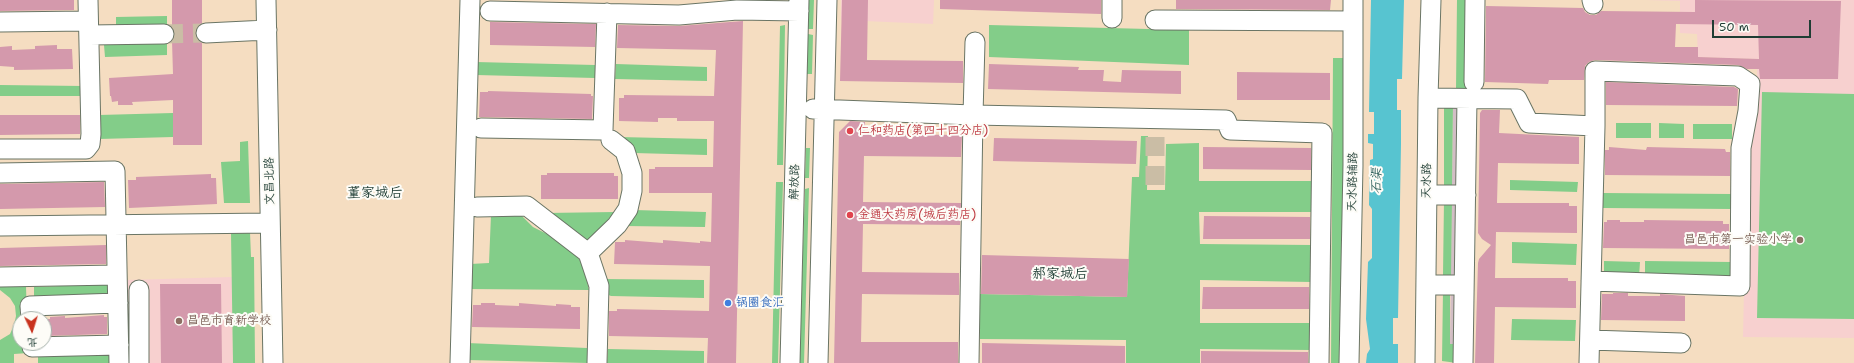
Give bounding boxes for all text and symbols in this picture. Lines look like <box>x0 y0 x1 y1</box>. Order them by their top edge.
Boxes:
scale bar <box>1714 12 1813 38</box>
text: 50 m <box>1719 19 1749 35</box>
place label: 仁和药店(第四十四分店) <box>858 124 988 138</box>
marker: 仁和药店(第四十四分店) <box>845 126 855 136</box>
street label: 天水路辅路 <box>1345 152 1361 212</box>
street label: 文昌北路 <box>262 157 278 205</box>
street label: 天水路 <box>1419 163 1435 199</box>
street label: 解放路 <box>787 164 803 200</box>
water label: 石渠 <box>1369 168 1385 194</box>
district label: 董家城后 <box>347 185 403 201</box>
place label: 金通大药房(城后药店) <box>858 208 976 222</box>
marker: 金通大药房(城后药店) <box>845 210 855 220</box>
place label: 昌邑市第一实验小学 <box>1684 233 1792 247</box>
marker: 昌邑市第一实验小学 <box>1795 235 1805 245</box>
district label: 郝家城后 <box>1032 266 1088 282</box>
place label: 锅圈食汇 <box>736 296 784 310</box>
marker: 锅圈食汇 <box>723 298 733 308</box>
north arrow <box>12 311 52 351</box>
place label: 昌邑市育新学校 <box>187 314 271 328</box>
marker: 昌邑市育新学校 <box>174 316 184 326</box>
text: 北 <box>27 335 39 350</box>

